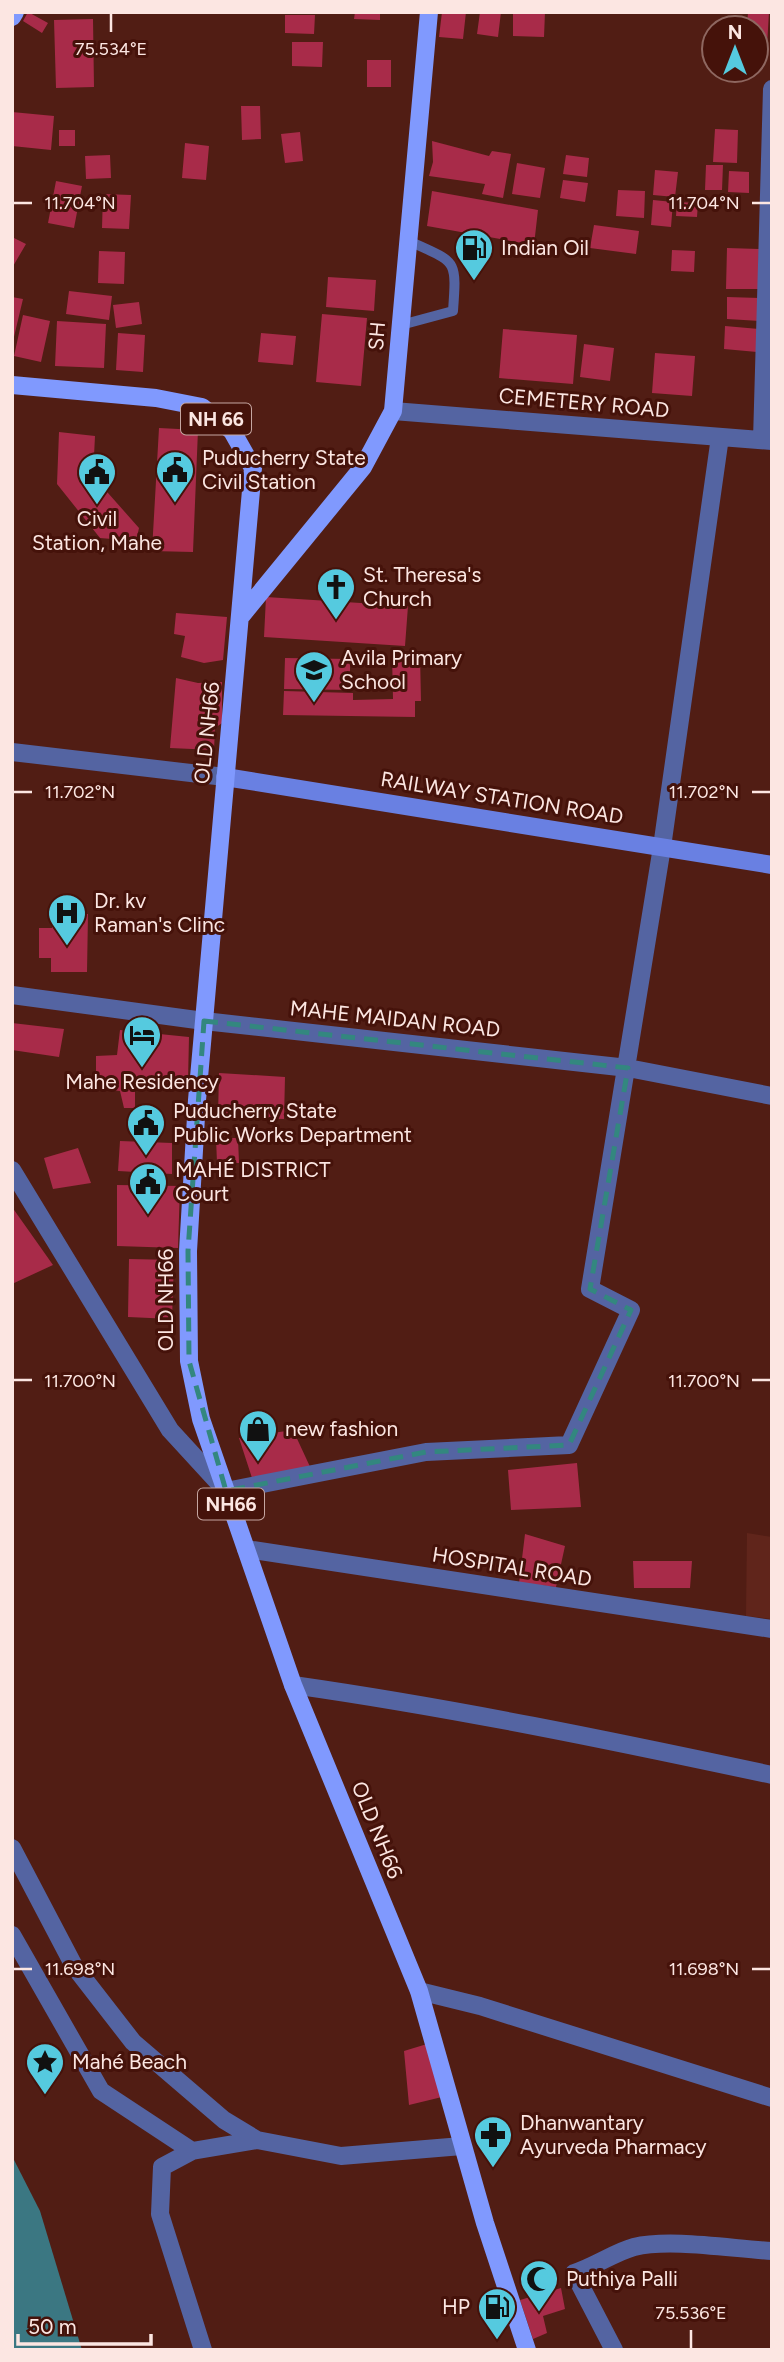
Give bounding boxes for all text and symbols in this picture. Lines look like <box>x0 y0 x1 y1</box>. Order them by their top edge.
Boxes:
north arrow <box>700 14 770 84</box>
text: N <box>728 21 742 44</box>
text: 75.534°E <box>75 38 147 60</box>
text: 11.704°N <box>44 192 116 214</box>
text: 11.704°N <box>668 192 740 214</box>
fuel station icon: Indian Oil <box>453 227 495 282</box>
place label: Indian Oil <box>501 235 589 260</box>
street label: SH <box>363 321 390 351</box>
street label: CEMETERY ROAD <box>498 383 670 422</box>
road number: NH 66 <box>181 404 251 434</box>
place label: Puducherry State Civil Station <box>202 445 366 494</box>
public building icon: Puducherry State Civil Station <box>154 449 196 504</box>
public building icon: Civil Station, Mahe <box>76 451 118 506</box>
place label: Civil Station, Mahe <box>32 506 162 555</box>
place label: St. Theresa's Church <box>363 562 481 611</box>
church icon: St. Theresa's Church <box>315 566 357 621</box>
place label: Avila Primary School <box>341 645 462 694</box>
school or university icon: Avila Primary School <box>293 649 335 704</box>
street label: OLD NH66 <box>189 680 224 785</box>
street label: RAILWAY STATION ROAD <box>379 766 625 829</box>
text: 11.702°N <box>45 781 115 803</box>
text: 11.702°N <box>669 781 739 803</box>
place label: Dr. kv Raman's Clinc <box>94 888 225 937</box>
hospital icon: Dr. kv Raman's Clinc <box>46 892 88 947</box>
street label: MAHE MAIDAN ROAD <box>289 995 501 1042</box>
hotel icon: Mahe Residency <box>121 1014 163 1069</box>
place label: Mahe Residency <box>65 1069 219 1094</box>
place label: Puducherry State Public Works Department <box>173 1098 412 1147</box>
public building icon: Puducherry State Public Works Department <box>125 1102 167 1157</box>
place label: MAHÉ DISTRICT Court <box>175 1157 331 1206</box>
public building icon: MAHÉ DISTRICT Court <box>127 1161 169 1216</box>
street label: OLD NH66 <box>153 1249 178 1351</box>
text: 11.700°N <box>44 1370 116 1392</box>
text: 11.700°N <box>668 1370 740 1392</box>
shop icon: new fashion <box>237 1408 279 1463</box>
place label: new fashion <box>285 1416 398 1441</box>
road number: NH66 <box>198 1488 264 1520</box>
street label: HOSPITAL ROAD <box>430 1542 594 1591</box>
street label: OLD NH66 <box>347 1778 408 1882</box>
text: 11.698°N <box>45 1958 115 1980</box>
text: 11.698°N <box>669 1958 739 1980</box>
place icon: Mahé Beach <box>24 2041 66 2096</box>
place label: Mahé Beach <box>72 2049 187 2074</box>
place label: Dhanwantary Ayurveda Pharmacy <box>520 2110 707 2159</box>
pharmacy icon: Dhanwantary Ayurveda Pharmacy <box>472 2114 514 2169</box>
mosque icon: Puthiya Palli <box>518 2258 560 2313</box>
place label: Puthiya Palli <box>566 2266 678 2291</box>
fuel station icon: HP <box>476 2286 518 2341</box>
place label: HP <box>442 2294 470 2319</box>
scale bar <box>18 2302 150 2346</box>
text: 75.536°E <box>655 2302 727 2324</box>
text: 50 m <box>28 2314 77 2339</box>

